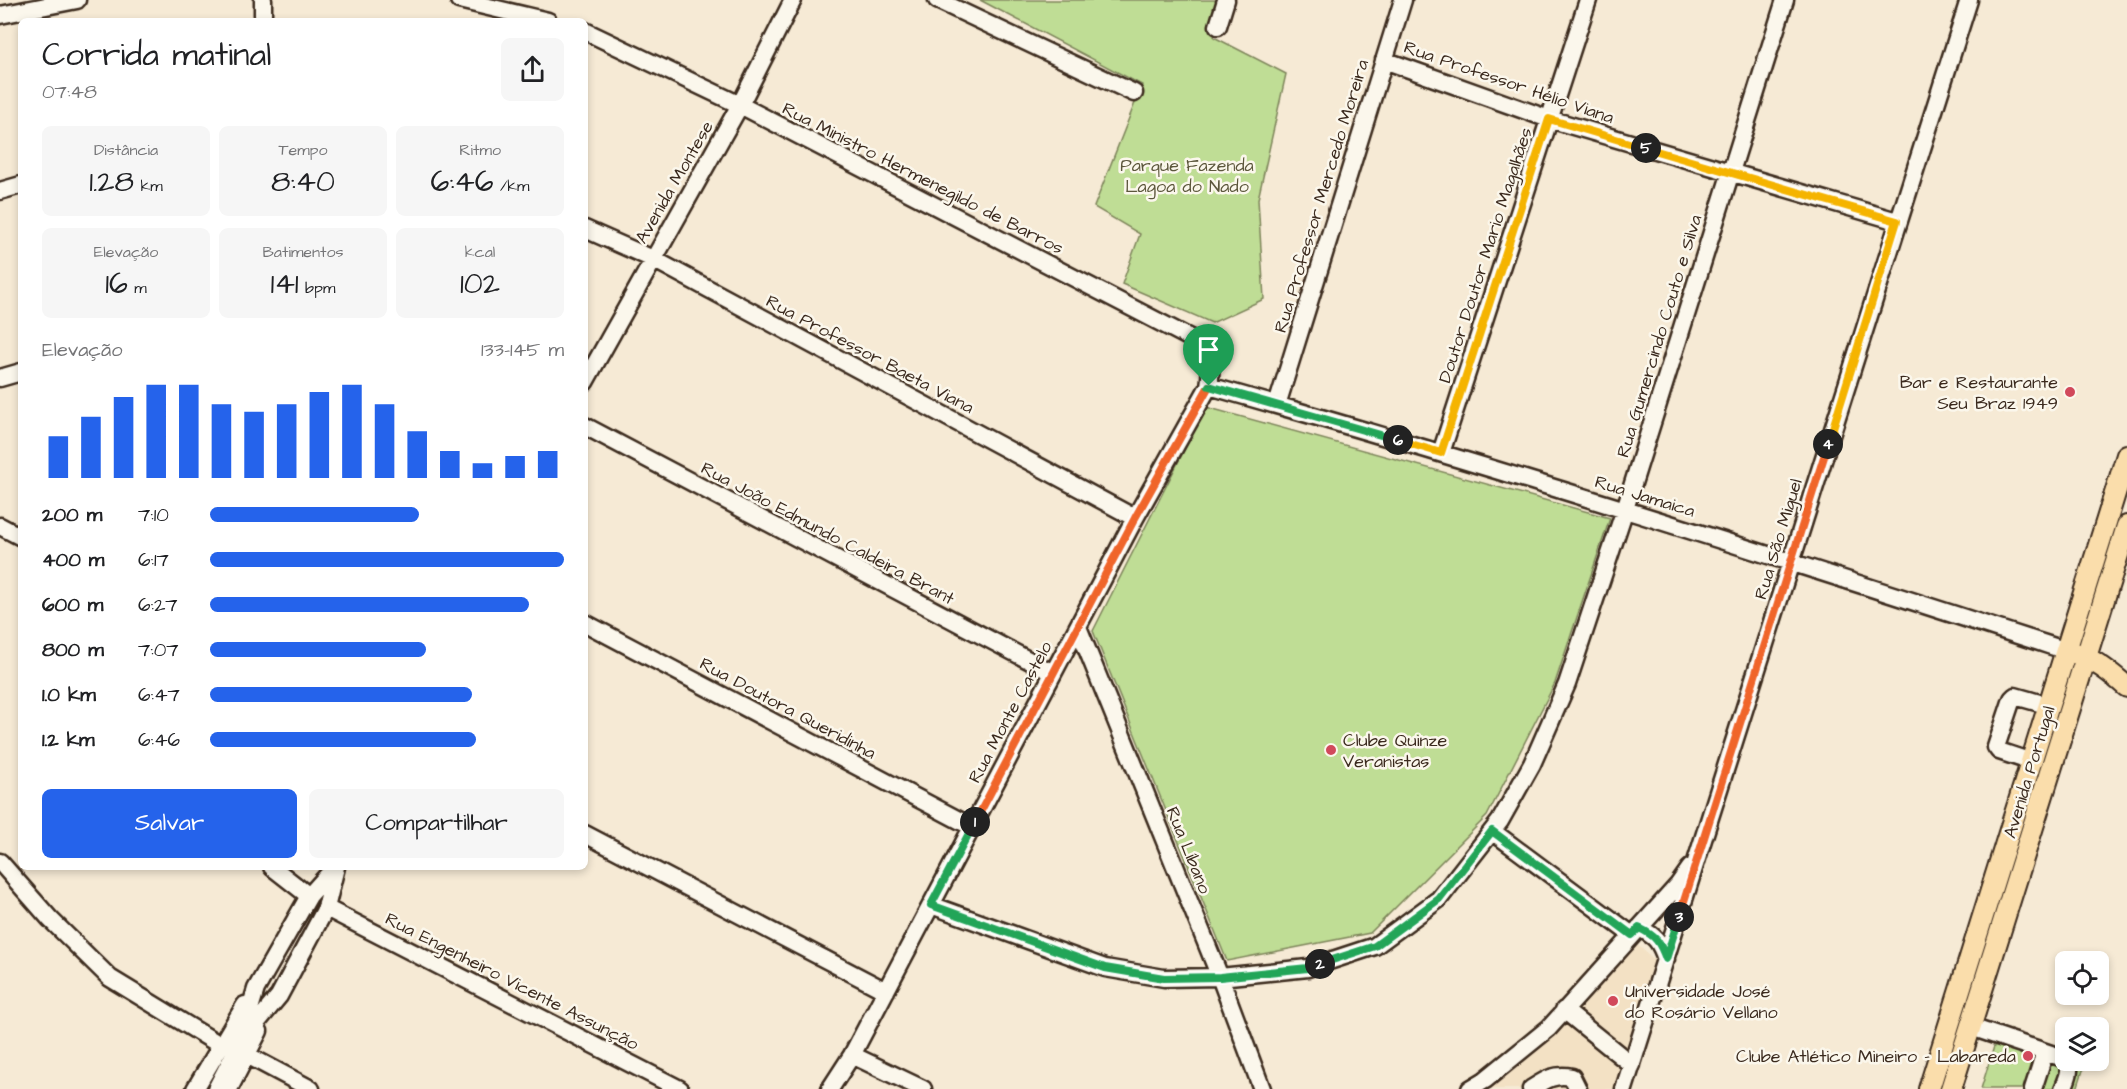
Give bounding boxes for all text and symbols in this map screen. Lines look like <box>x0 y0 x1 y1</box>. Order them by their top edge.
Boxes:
text: Corrida matinal <box>42 32 272 78</box>
street label: Rua Professor Hélio Viana <box>1401 35 1617 130</box>
button: share <box>501 38 564 101</box>
street label: Rua Professor Mercedo Moreira <box>1268 57 1375 336</box>
text: 07:48 <box>42 78 97 106</box>
street label: Rua Ministro Hermenegildo de Barros <box>777 96 1068 261</box>
street label: Avenida Montese <box>629 116 720 248</box>
street label: Doutor Doutor Mario Magalhães <box>1432 124 1540 386</box>
pin: 5 <box>1631 133 1661 163</box>
text: 5 <box>1640 137 1652 159</box>
text: Distância <box>94 139 158 161</box>
text: Tempo <box>279 139 327 161</box>
text: Ritmo <box>459 139 501 161</box>
park label: Parque Fazenda Lagoa do Nado <box>1120 153 1254 200</box>
text: 1.28 <box>89 161 134 203</box>
text: 8:40 <box>271 161 335 203</box>
text: 6:46 <box>430 161 494 203</box>
text: km <box>134 175 163 197</box>
text: /km <box>494 175 530 197</box>
street label: Rua Gumercindo Couto e Silva <box>1611 212 1708 461</box>
text: Elevação <box>94 241 158 263</box>
text: Batimentos <box>262 241 344 263</box>
text: kcal <box>465 241 495 263</box>
text: 16 <box>105 263 128 305</box>
text: 141 <box>271 263 299 305</box>
text: 102 <box>460 263 500 305</box>
text: m <box>128 277 147 299</box>
text: bpm <box>299 277 335 299</box>
street label: Rua Professor Baeta Viana <box>761 289 978 420</box>
pin <box>1183 324 1234 386</box>
icon: arrive <box>1192 333 1225 366</box>
text: Elevação <box>42 336 122 364</box>
text: 133–145 m <box>481 336 564 364</box>
place label: Bar e Restaurante Seu Braz 1949 <box>1900 370 2058 416</box>
marker: Bar e Restaurante Seu Braz 1949 <box>2063 385 2077 399</box>
pin: 6 <box>1383 425 1413 455</box>
text: 6 <box>1393 429 1403 451</box>
pin: 4 <box>1813 429 1843 459</box>
text: 4 <box>1823 433 1833 455</box>
street label: Rua João Edmundo Caldeira Brant <box>697 456 960 611</box>
street label: Rua Jamaica <box>1592 469 1698 524</box>
street label: Rua São Miguel <box>1748 476 1810 603</box>
text: 200 m <box>42 501 102 529</box>
text: 7:10 <box>138 501 169 529</box>
text: 400 m <box>42 546 104 574</box>
text: 6:17 <box>138 546 169 574</box>
text: 600 m <box>42 591 103 619</box>
text: 6:27 <box>138 591 178 619</box>
text: 800 m <box>42 636 104 664</box>
text: 7:07 <box>138 636 179 664</box>
street label: Rua Monte Castelo <box>962 637 1058 788</box>
street label: Rua Doutora Queridinha <box>695 651 880 766</box>
text: 1.0 km <box>42 681 96 709</box>
text: 6:47 <box>138 681 180 709</box>
street label: Avenida Portugal <box>1997 703 2062 842</box>
text: 1.2 km <box>42 726 95 754</box>
text: 6:46 <box>138 726 180 754</box>
place label: Clube Quinze Veranistas <box>1343 728 1447 774</box>
marker: Clube Quinze Veranistas <box>1324 743 1338 757</box>
button: Salvar <box>42 789 297 858</box>
button: Compartilhar <box>309 789 564 858</box>
street label: Rua Líbano <box>1160 803 1217 897</box>
pin: 1 <box>960 807 990 837</box>
text: 1 <box>974 811 976 833</box>
pin: 3 <box>1664 902 1694 932</box>
street label: Rua Engenheiro Vicente Assunção <box>380 906 643 1057</box>
text: 3 <box>1675 906 1683 928</box>
pin: 2 <box>1305 949 1335 979</box>
map controls <box>2055 951 2109 1071</box>
button: locate <box>2055 951 2109 1005</box>
text: 2 <box>1315 953 1325 975</box>
place label: Universidade José do Rosário Vellano <box>1625 979 1778 1025</box>
marker: Universidade José do Rosário Vellano <box>1606 994 1620 1008</box>
button: layers <box>2055 1017 2109 1071</box>
place label: Clube Atlético Mineiro - Labareda <box>1736 1044 2016 1069</box>
marker: Clube Atlético Mineiro - Labareda <box>2021 1049 2035 1063</box>

